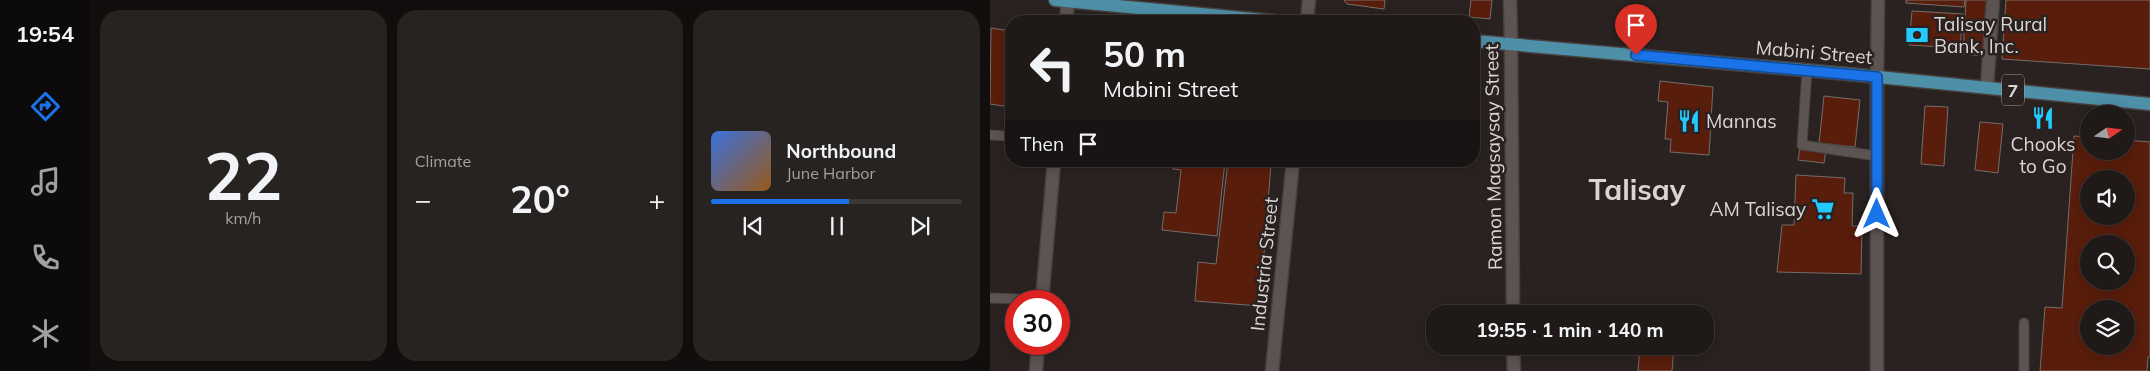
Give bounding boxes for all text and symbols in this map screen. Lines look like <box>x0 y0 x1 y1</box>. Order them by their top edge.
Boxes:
pin <box>1615 4 1657 55</box>
icon: arrive <box>1622 11 1650 39</box>
place label: Talisay Rural Bank, Inc. <box>1934 12 2047 58</box>
text: 19:54 <box>16 20 74 48</box>
bank icon: Talisay Rural Bank, Inc. <box>1904 22 1930 48</box>
text: 50 m <box>1103 32 1186 76</box>
icon: left <box>1020 35 1085 100</box>
street label: Mabini Street <box>1755 35 1874 69</box>
street label: Ramon Magsaysay Street <box>1479 43 1507 270</box>
road number: 7 <box>2002 74 2024 106</box>
text: Mabini Street <box>1103 75 1238 103</box>
icon: directions <box>28 89 63 124</box>
restaurant icon: Chooks to Go <box>2030 105 2056 131</box>
north arrow <box>2080 105 2135 160</box>
map controls <box>2080 105 2135 355</box>
restaurant icon: Mannas <box>1676 108 1702 134</box>
place label: Mannas <box>1706 109 1777 133</box>
icon: arrive <box>1074 130 1102 158</box>
text: Then <box>1020 132 1064 156</box>
place label: Chooks to Go <box>2011 132 2075 178</box>
text: 22 <box>204 135 282 216</box>
text: Northbound <box>786 139 896 163</box>
text: Climate <box>415 151 471 171</box>
text: June Harbor <box>786 163 875 183</box>
icon: music <box>28 164 63 199</box>
button: sound <box>2080 170 2135 225</box>
district label: Talisay <box>1589 171 1686 207</box>
text: 20° <box>510 175 570 223</box>
text: − <box>415 182 431 217</box>
text: + <box>649 182 665 217</box>
position arrow <box>1850 187 1902 239</box>
street label: Industria Street <box>1245 195 1283 332</box>
supermarket icon: AM Talisay <box>1810 196 1836 222</box>
place label: AM Talisay <box>1709 197 1806 221</box>
text: km/h <box>225 208 261 228</box>
icon: previous <box>739 212 767 240</box>
icon: pause <box>823 212 851 240</box>
icon: next <box>906 212 934 240</box>
button: search <box>2080 235 2135 290</box>
icon: phone <box>28 240 63 275</box>
speed limit sign: 30 <box>1005 290 1070 355</box>
button: layers <box>2080 300 2135 355</box>
icon: climate <box>28 316 63 351</box>
text: 19:55 · 1 min · 140 m <box>1476 318 1664 342</box>

